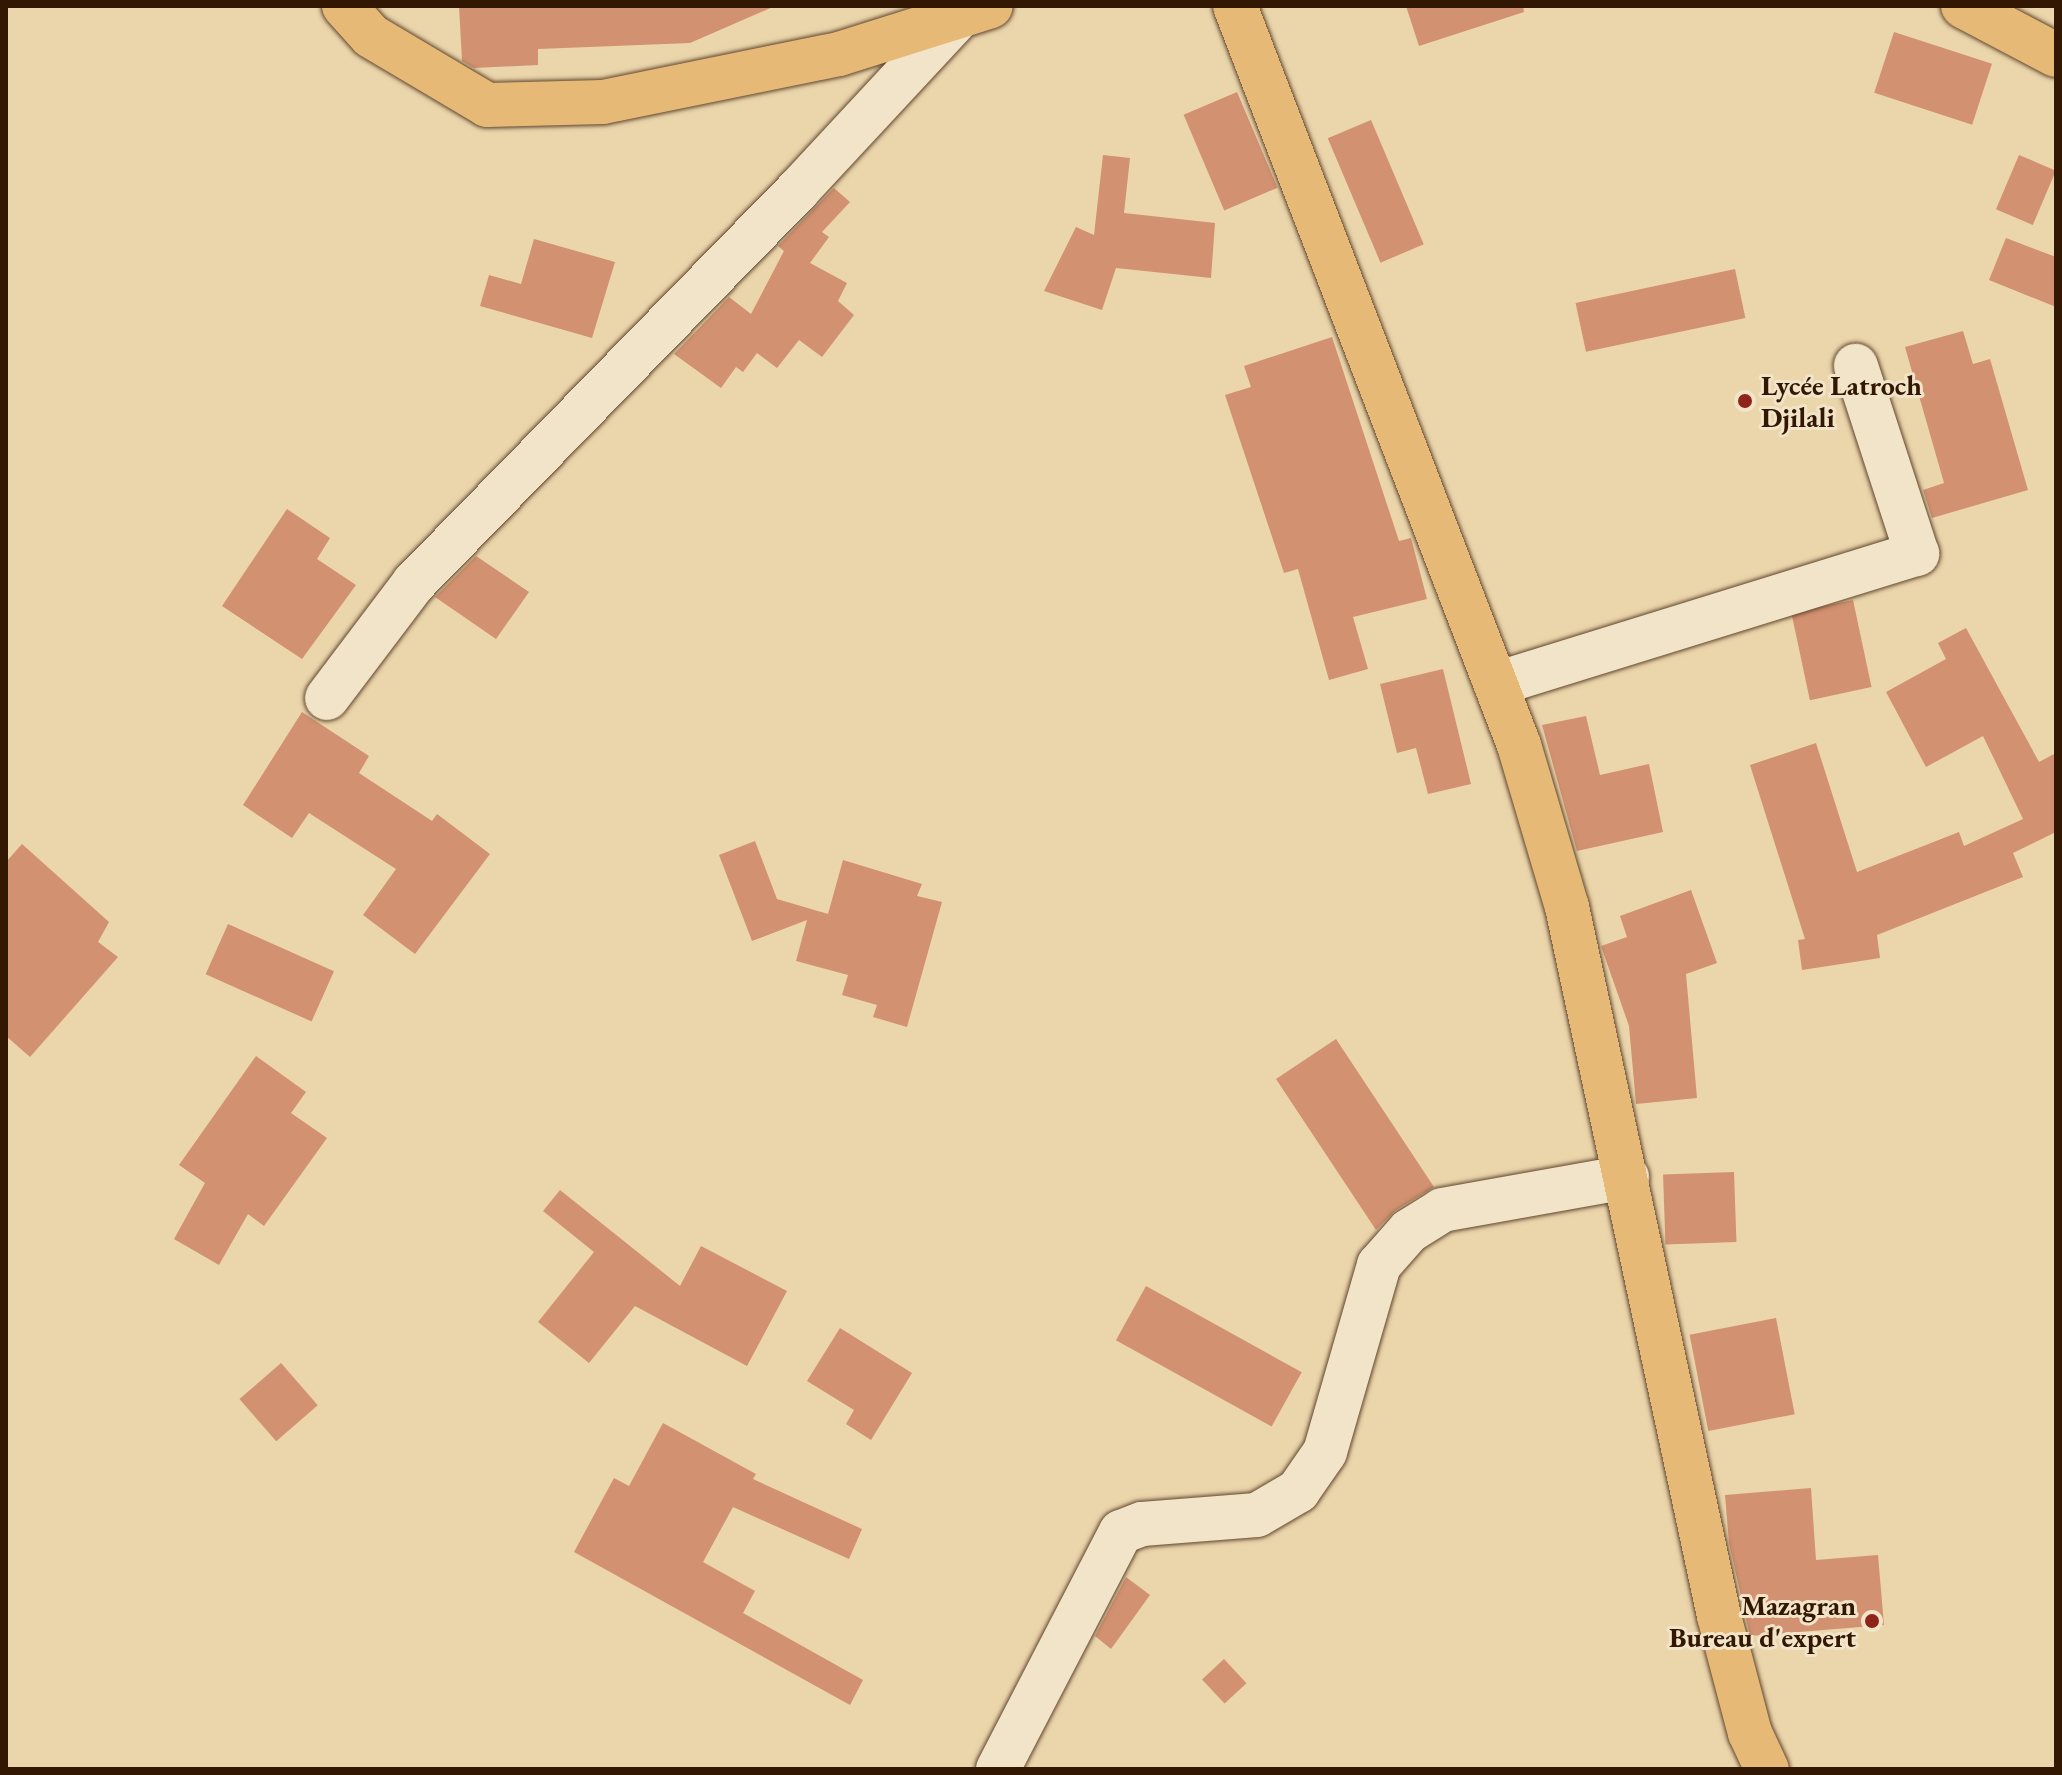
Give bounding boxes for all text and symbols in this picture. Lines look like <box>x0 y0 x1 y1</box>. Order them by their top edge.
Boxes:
place label: Lycée Latroch Djilali <box>1761 368 1922 434</box>
marker: Lycée Latroch Djilali <box>1736 392 1754 410</box>
place label: Mazagran Bureau d'expert <box>1669 1588 1856 1654</box>
marker: Mazagran Bureau d'expert <box>1863 1612 1881 1630</box>

